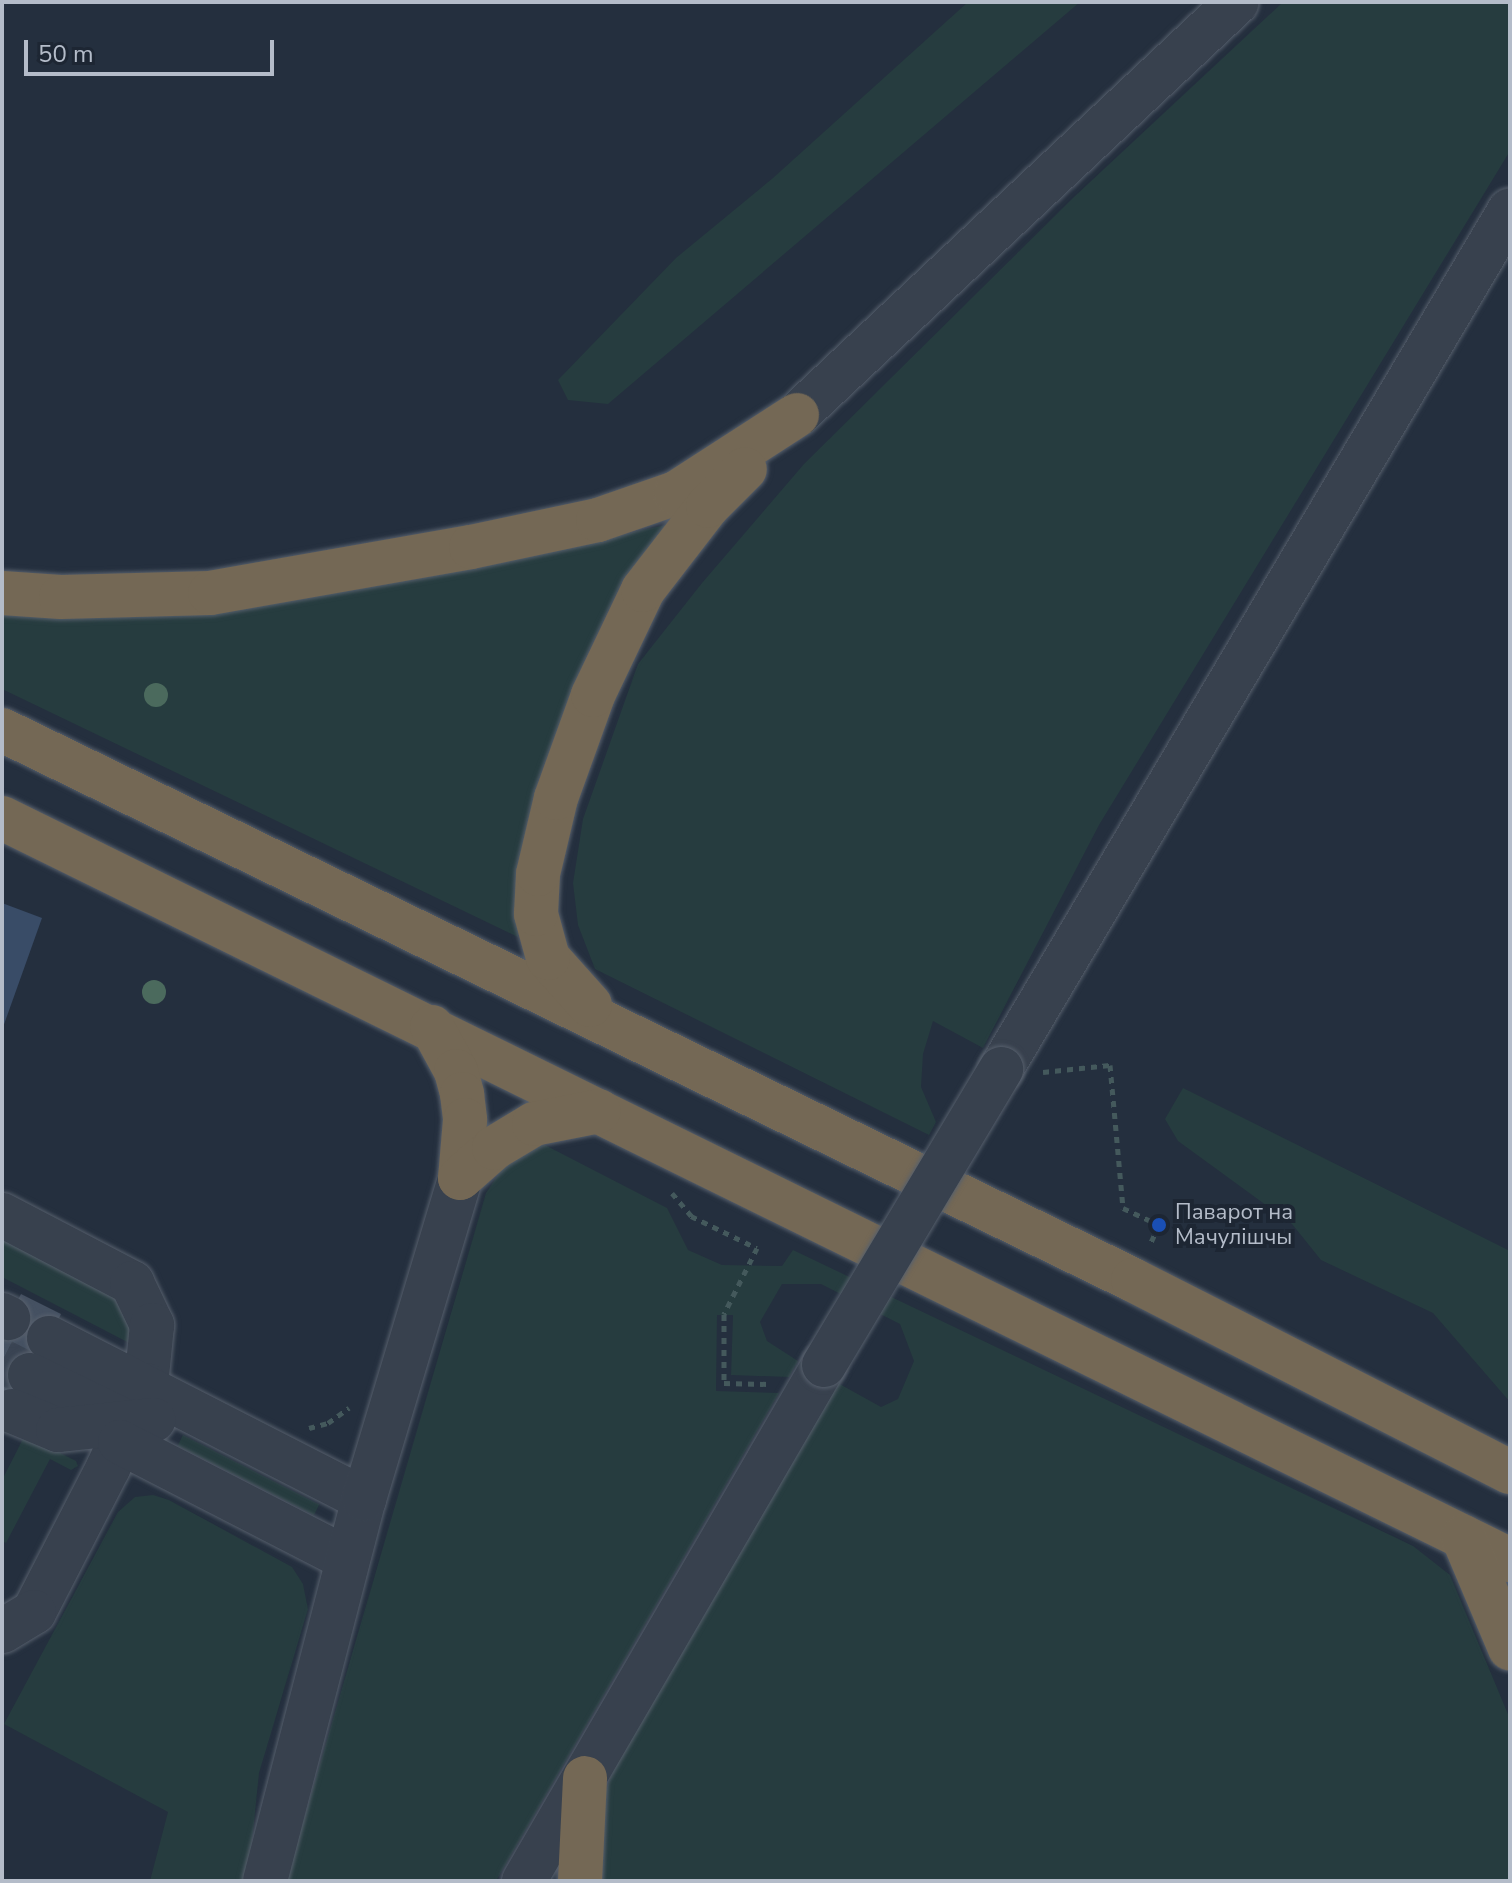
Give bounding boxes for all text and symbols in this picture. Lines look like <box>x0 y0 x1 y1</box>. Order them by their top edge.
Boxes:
scale bar <box>28 24 278 74</box>
text: 50 m <box>38 38 94 70</box>
place label: Паварот на Мачулішчы <box>1175 1199 1293 1250</box>
marker: Паварот на Мачулішчы <box>1150 1216 1168 1234</box>

